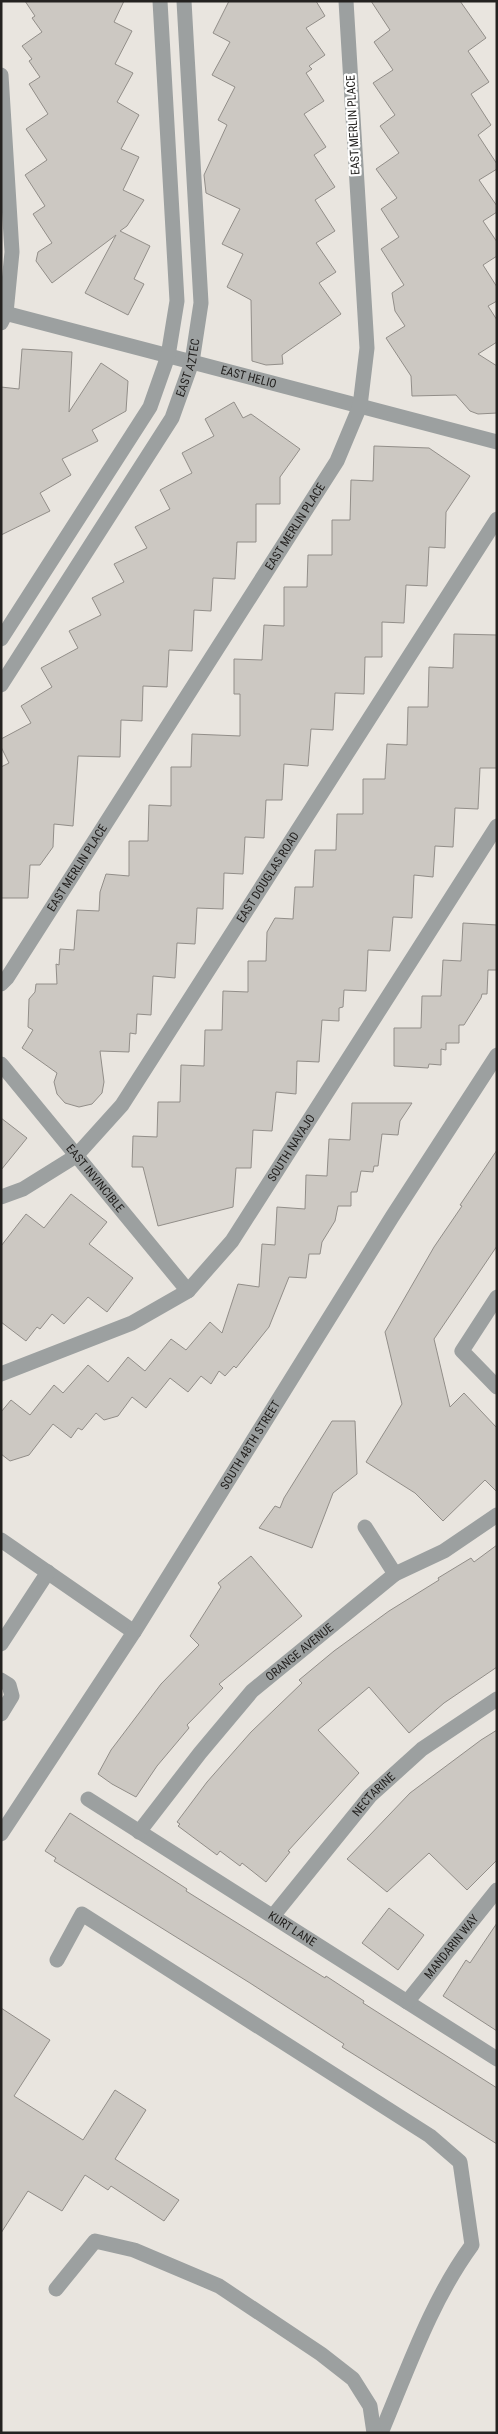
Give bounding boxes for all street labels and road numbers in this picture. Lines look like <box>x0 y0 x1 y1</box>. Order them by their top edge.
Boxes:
street label: EAST MERLIN PLACE <box>343 75 363 175</box>
street label: EAST AZTEC <box>173 337 202 399</box>
street label: EAST HELIO <box>219 363 278 391</box>
street label: EAST MERLIN PLACE <box>262 481 328 573</box>
street label: EAST MERLIN PLACE <box>44 822 110 914</box>
street label: EAST DOUGLAS ROAD <box>234 829 302 925</box>
street label: SOUTH NAVAJO <box>265 1112 318 1184</box>
street label: EAST INVINCIBLE <box>63 1142 127 1215</box>
street label: SOUTH 48TH STREET <box>217 1398 283 1492</box>
street label: ORANGE AVENUE <box>263 1620 336 1684</box>
street label: NECTARINE <box>349 1770 398 1819</box>
street label: KURT LANE <box>266 1908 319 1949</box>
street label: MANDARIN WAY <box>421 1911 482 1982</box>

